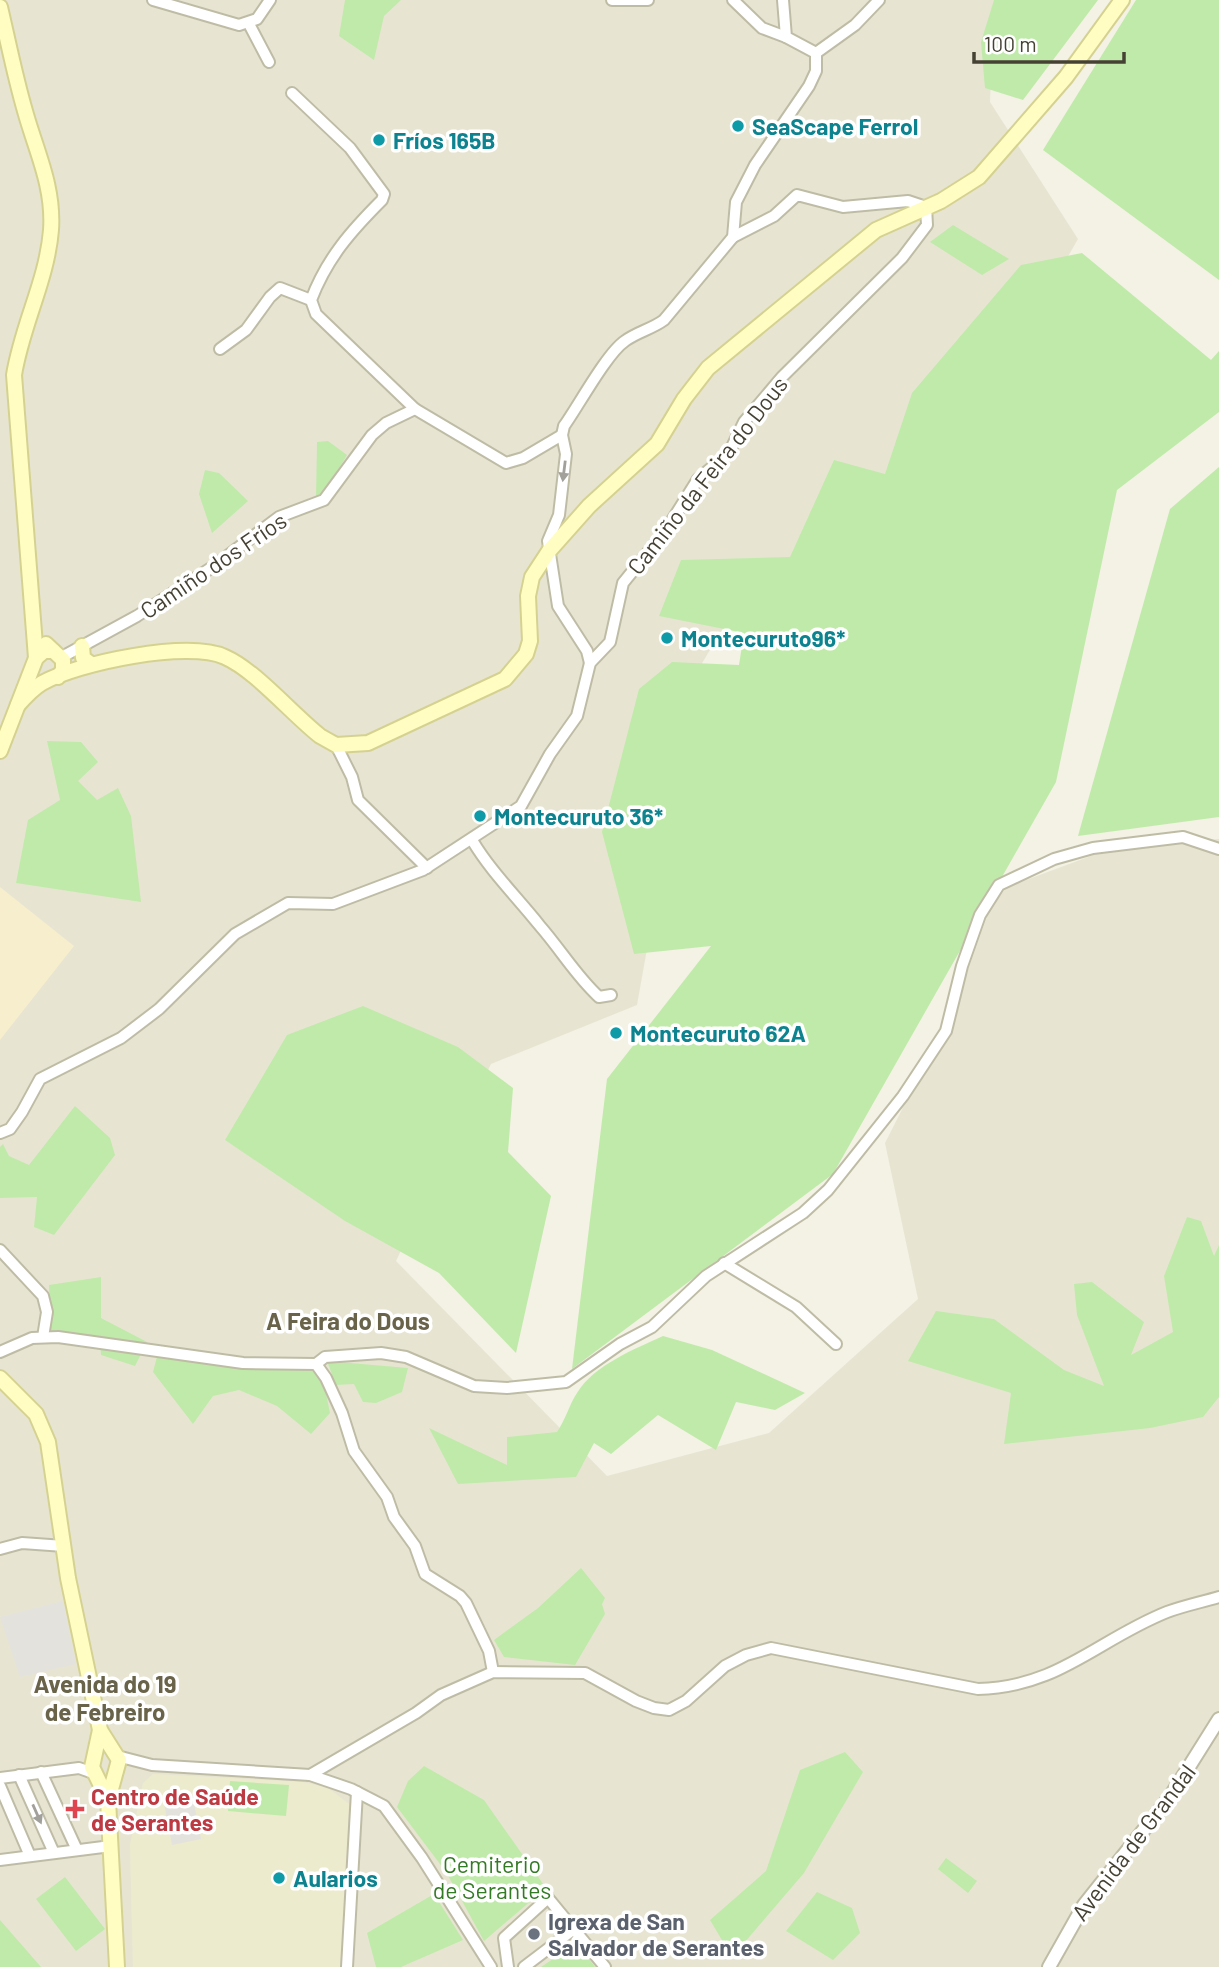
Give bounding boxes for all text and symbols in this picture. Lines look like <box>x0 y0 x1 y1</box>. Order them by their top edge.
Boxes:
scale bar <box>974 21 1124 65</box>
text: 100 m <box>984 31 1037 56</box>
place label: SeaScape Ferrol <box>752 112 918 140</box>
marker: SeaScape Ferrol <box>730 118 746 134</box>
place label: Fríos 165B <box>393 126 496 154</box>
marker: Fríos 165B <box>371 132 387 148</box>
street label: Camiño da Feira do Dous <box>621 370 793 580</box>
one-way arrow <box>559 460 570 482</box>
street label: Camiño dos Fríos <box>135 506 291 624</box>
place label: Montecuruto96* <box>681 624 845 652</box>
marker: Montecuruto96* <box>659 630 675 646</box>
place label: Montecuruto 36* <box>494 802 663 830</box>
marker: Montecuruto 36* <box>472 808 488 824</box>
place label: Montecuruto 62A <box>630 1019 806 1047</box>
marker: Montecuruto 62A <box>608 1025 624 1041</box>
district label: A Feira do Dous <box>266 1306 430 1335</box>
district label: Avenida do 19 de Febreiro <box>34 1669 176 1726</box>
street label: Avenida de Grandal <box>1065 1758 1201 1926</box>
place label: Centro de Saúde de Serantes <box>91 1782 259 1836</box>
marker: Centro de Saúde de Serantes <box>65 1799 85 1819</box>
one-way arrow <box>31 1804 43 1824</box>
park label: Cemiterio de Serantes <box>433 1850 551 1904</box>
place label: Aularios <box>293 1864 378 1892</box>
marker: Aularios <box>271 1870 287 1886</box>
place label: Igrexa de San Salvador de Serantes <box>548 1907 764 1961</box>
marker: Igrexa de San Salvador de Serantes <box>526 1926 542 1942</box>

